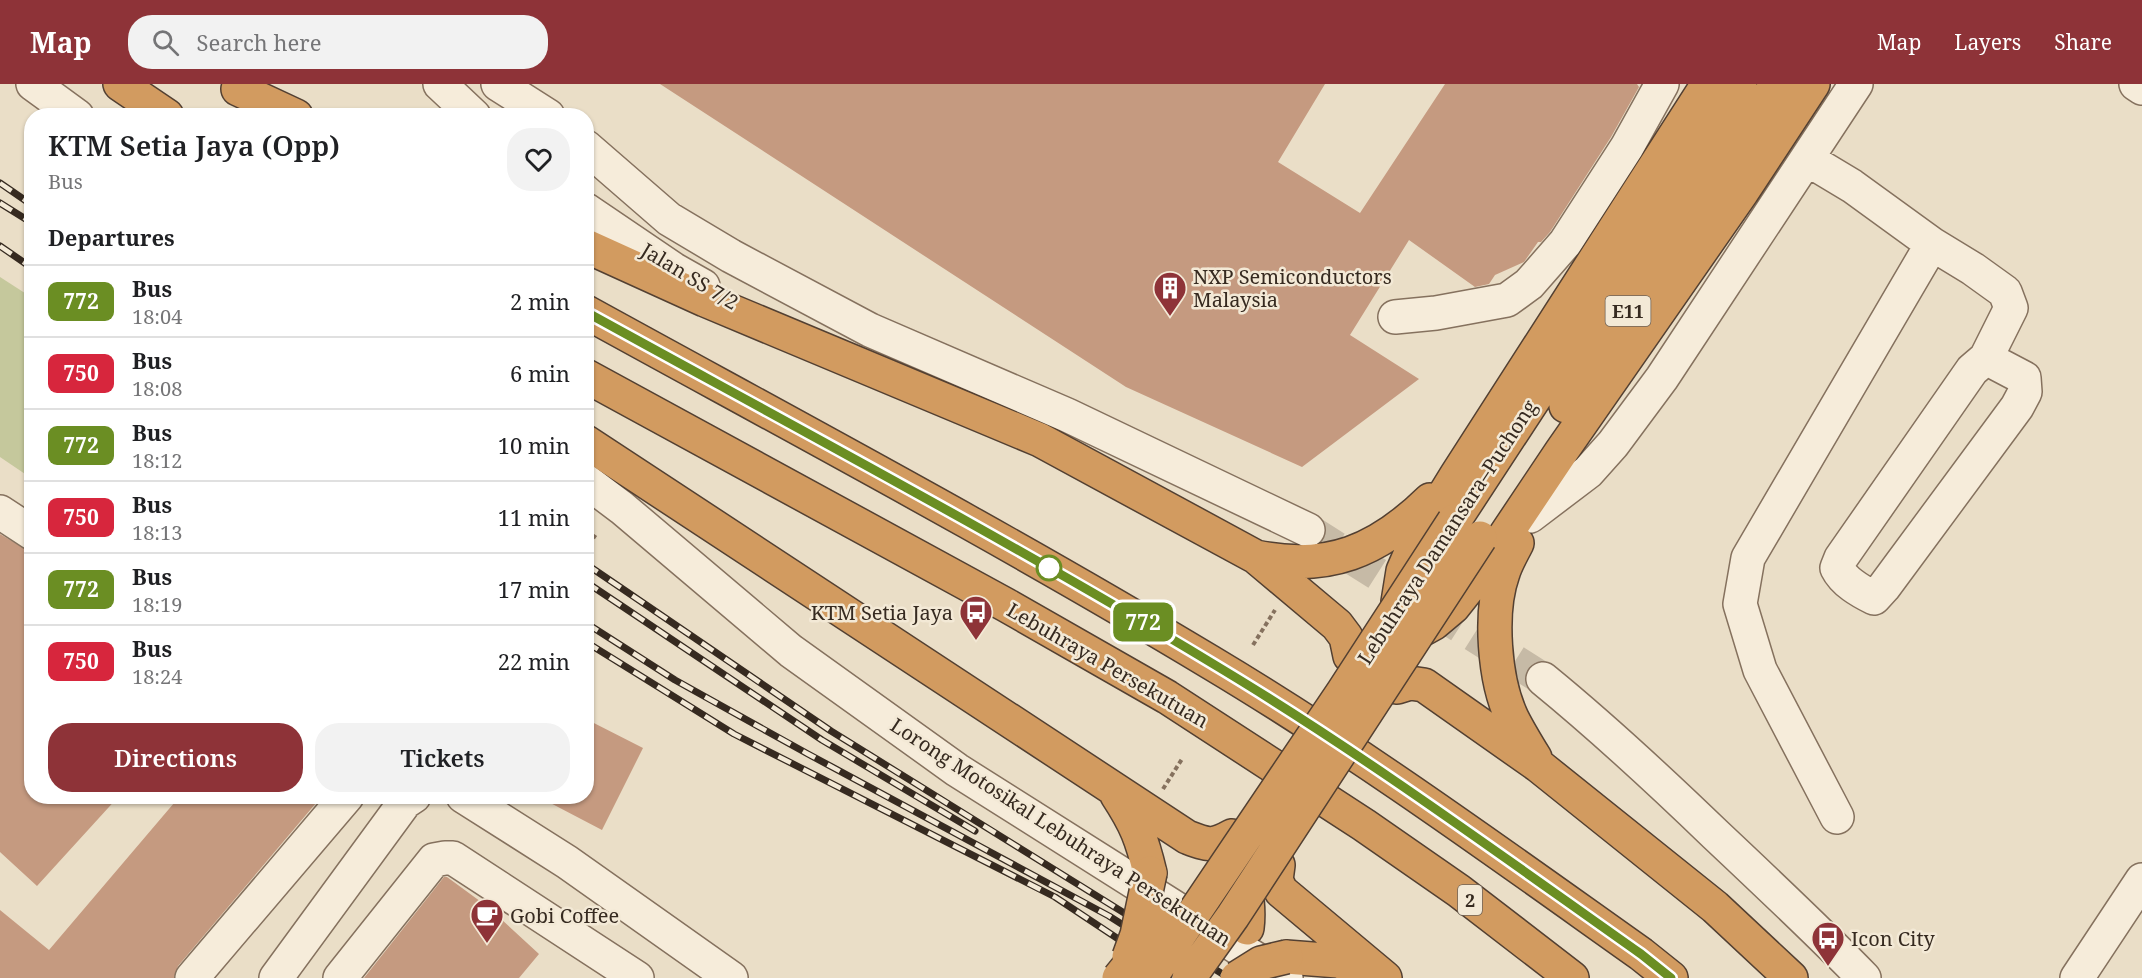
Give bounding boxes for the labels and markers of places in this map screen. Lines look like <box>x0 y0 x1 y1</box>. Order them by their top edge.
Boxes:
place label: NXP Semiconductors Malaysia <box>1193 263 1392 313</box>
building icon: NXP Semiconductors Malaysia <box>1152 270 1188 317</box>
unlabelled marker <box>1036 555 1062 581</box>
bus stop icon: KTM Setia Jaya <box>958 594 994 641</box>
place label: KTM Setia Jaya <box>811 599 953 626</box>
cafe icon: Gobi Coffee <box>469 897 505 944</box>
place label: Gobi Coffee <box>510 902 619 929</box>
bus stop icon: Icon City <box>1810 920 1846 967</box>
place label: Icon City <box>1851 925 1936 952</box>

